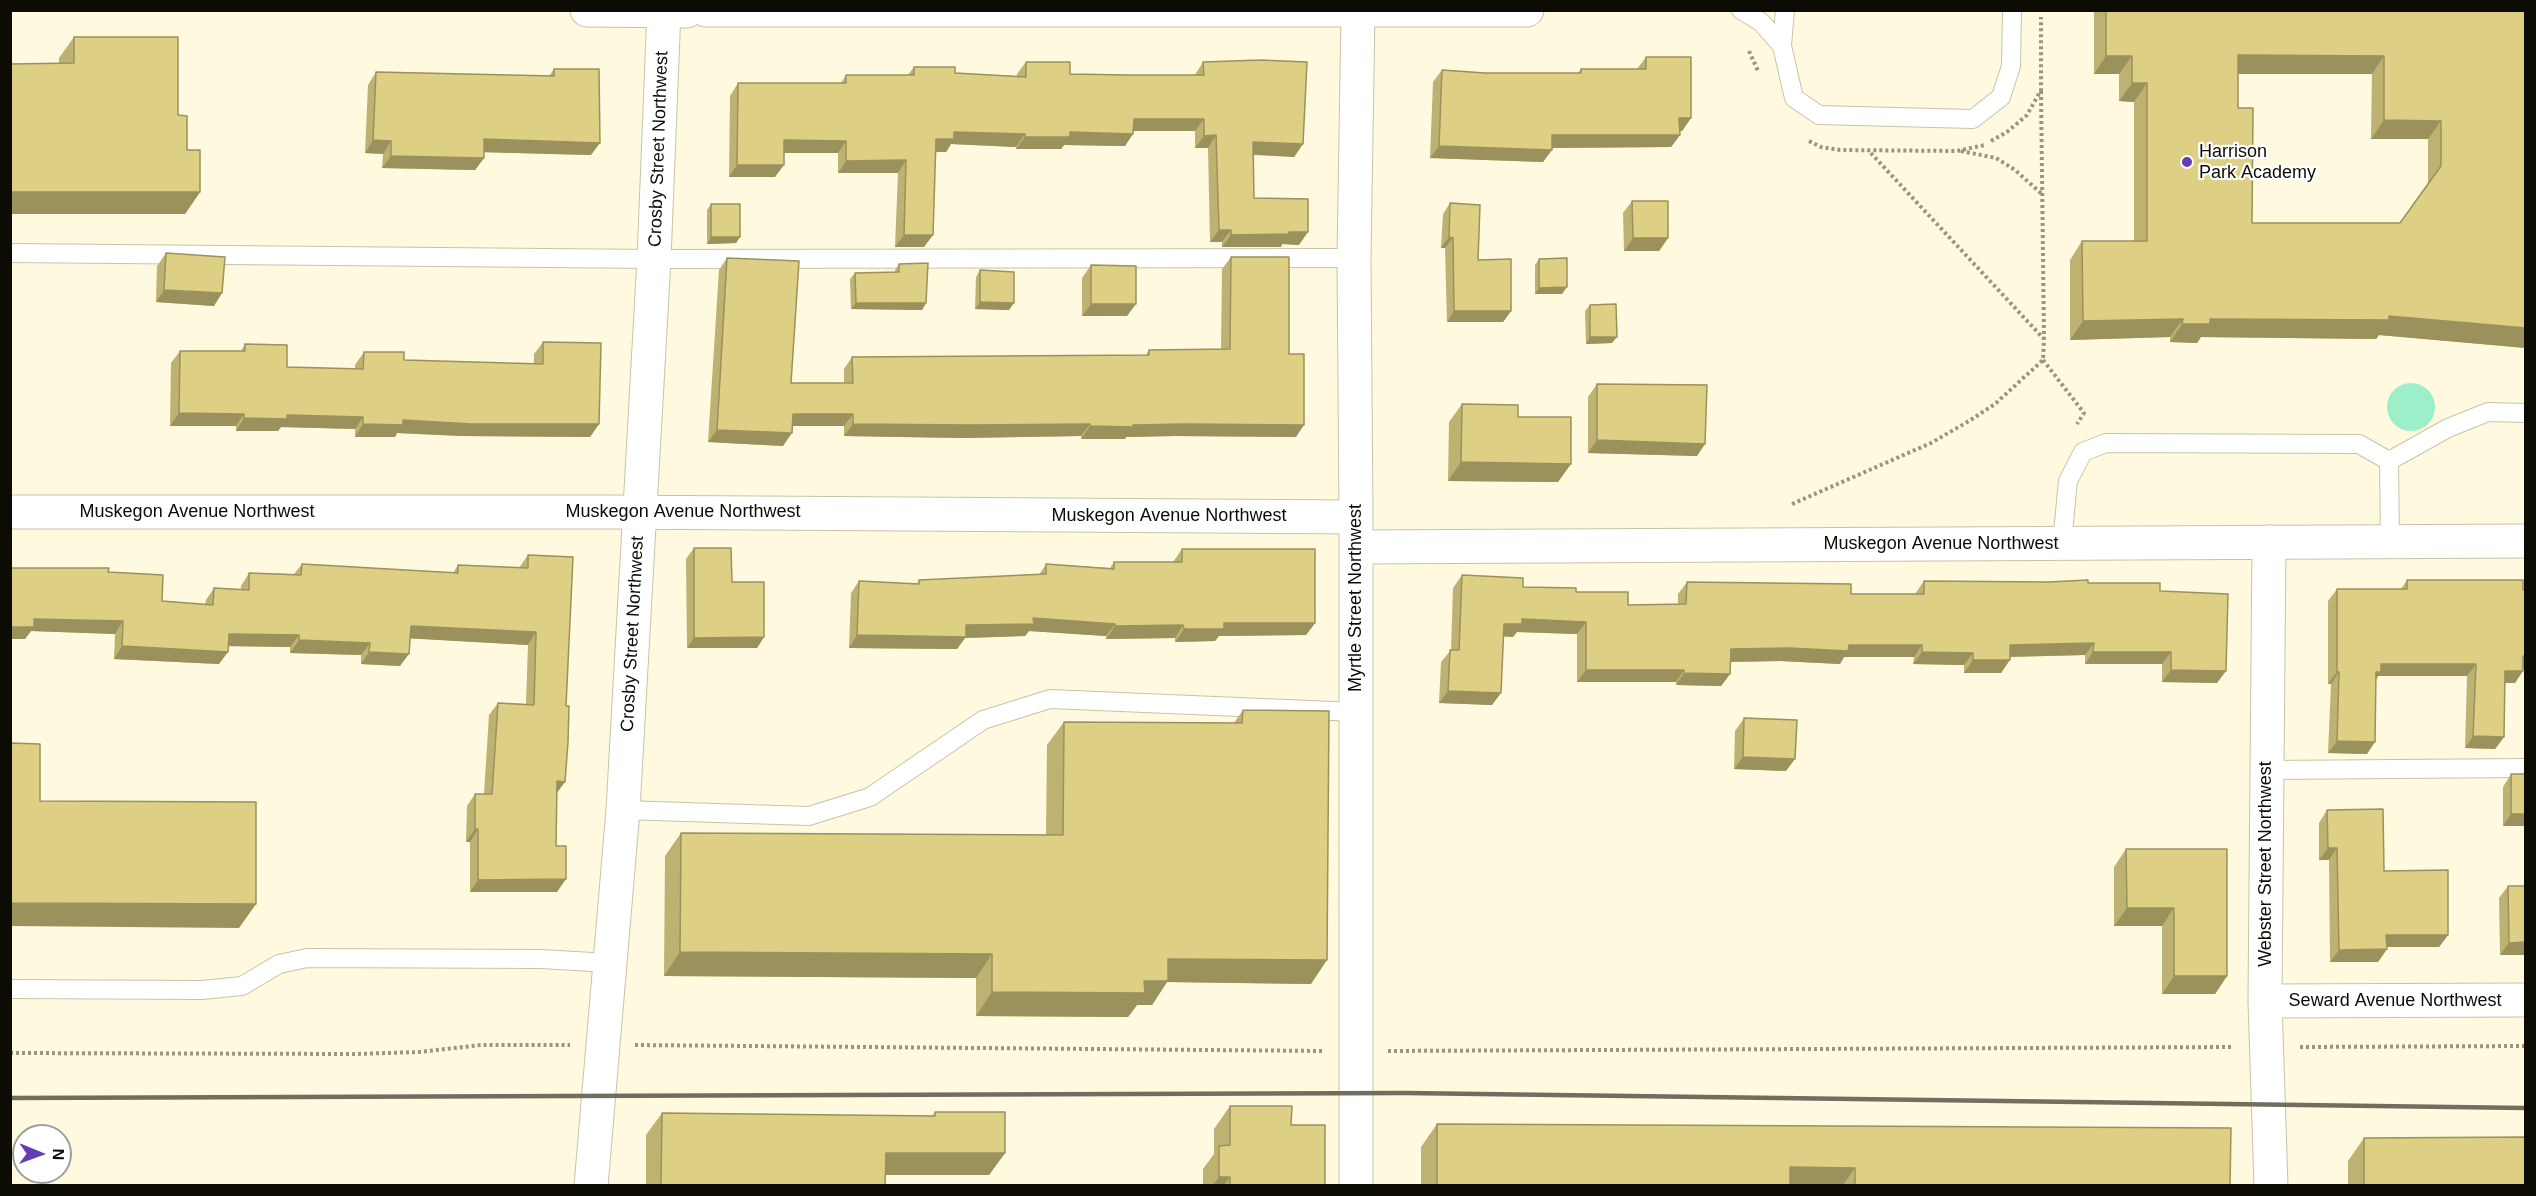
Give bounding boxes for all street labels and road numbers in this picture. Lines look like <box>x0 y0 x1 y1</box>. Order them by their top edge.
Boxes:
street label: Crosby Street Northwest <box>645 51 673 247</box>
street label: Muskegon Avenue Northwest <box>80 501 314 523</box>
street label: Muskegon Avenue Northwest <box>566 501 800 523</box>
street label: Myrtle Street Northwest <box>1345 504 1367 692</box>
street label: Muskegon Avenue Northwest <box>1052 505 1286 527</box>
street label: Muskegon Avenue Northwest <box>1824 533 2058 555</box>
street label: Crosby Street Northwest <box>617 536 649 732</box>
street label: Webster Street Northwest <box>2255 761 2277 967</box>
street label: Seward Avenue Northwest <box>2289 990 2501 1012</box>

